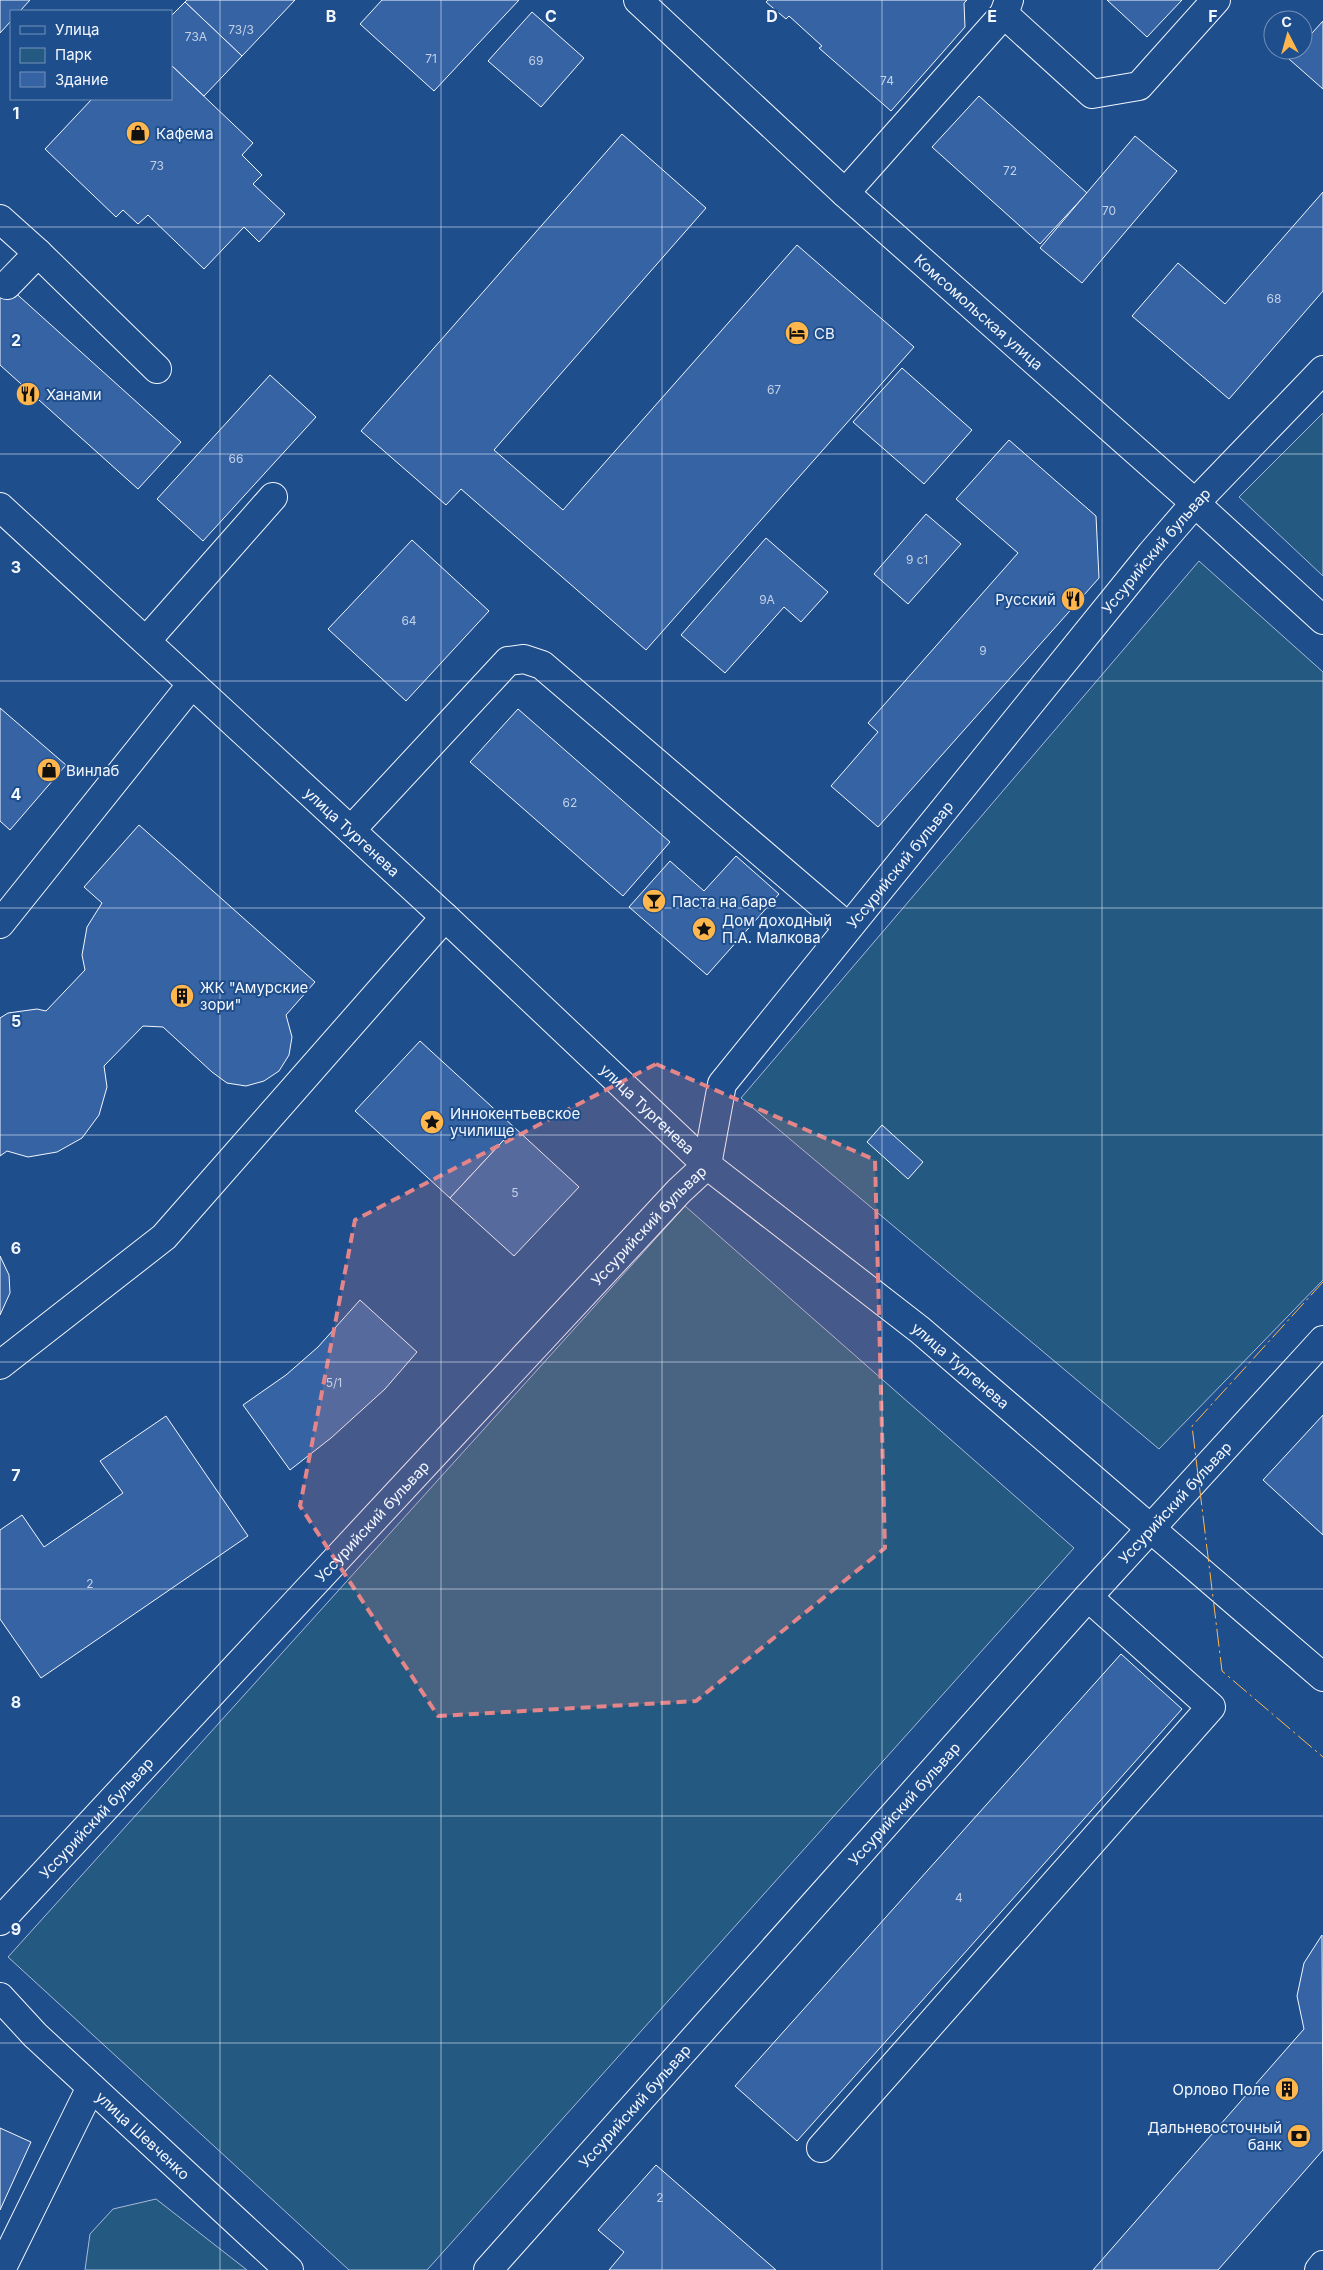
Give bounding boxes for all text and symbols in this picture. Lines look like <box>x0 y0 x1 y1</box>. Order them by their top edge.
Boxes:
text: B <box>326 6 336 26</box>
text: C <box>545 6 557 26</box>
text: D <box>766 6 778 26</box>
text: E <box>987 6 997 26</box>
text: F <box>1208 6 1218 26</box>
legend <box>10 10 172 100</box>
north arrow <box>1263 10 1313 60</box>
text: С <box>1281 13 1293 31</box>
text: Улица <box>55 20 99 39</box>
house number: 73/3 <box>228 22 254 37</box>
house number: 73А <box>185 29 207 44</box>
text: Парк <box>55 45 92 64</box>
house number: 71 <box>425 51 437 66</box>
house number: 69 <box>529 53 543 68</box>
text: Здание <box>55 70 109 89</box>
house number: 74 <box>880 73 894 88</box>
text: 1 <box>13 103 19 123</box>
shop icon: Кафема <box>125 120 151 146</box>
place label: Кафема <box>156 124 214 143</box>
house number: 73 <box>150 158 164 173</box>
house number: 72 <box>1003 163 1017 178</box>
house number: 70 <box>1102 203 1116 218</box>
street label: Комсомольская улица <box>911 250 1047 374</box>
house number: 68 <box>1267 291 1281 306</box>
hotel icon: СВ <box>784 320 810 346</box>
place label: СВ <box>814 324 835 343</box>
text: 2 <box>11 330 21 350</box>
restaurant icon: Ханами <box>15 381 41 407</box>
house number: 67 <box>767 382 781 397</box>
place label: Ханами <box>46 385 102 404</box>
house number: 66 <box>229 451 243 466</box>
street label: Уссурийский бульвар <box>1097 484 1214 617</box>
house number: 9 с1 <box>906 552 928 567</box>
text: 3 <box>11 557 21 577</box>
restaurant icon: Русский <box>1060 586 1086 612</box>
place label: Русский <box>995 590 1056 609</box>
house number: 9А <box>759 592 775 607</box>
house number: 64 <box>401 613 417 628</box>
house number: 9 <box>979 643 987 658</box>
shop icon: Винлаб <box>36 757 62 783</box>
place label: Винлаб <box>66 761 120 780</box>
street label: улица Тургенева <box>301 783 404 880</box>
text: 4 <box>11 784 22 804</box>
house number: 62 <box>563 795 577 810</box>
street label: Уссурийский бульвар <box>842 797 957 932</box>
bar icon: Паста на баре <box>641 888 667 914</box>
place label: Паста на баре <box>672 892 777 911</box>
place label: Дом доходный П.А. Малкова <box>722 911 832 947</box>
place icon: Дом доходный П.А. Малкова <box>691 916 717 942</box>
place label: ЖК "Амурские зори" <box>200 978 308 1014</box>
building icon: ЖК "Амурские зори" <box>169 983 195 1009</box>
text: 5 <box>11 1011 21 1031</box>
street label: улица Тургенева <box>596 1060 699 1158</box>
place label: Иннокентьевское училище <box>450 1104 580 1140</box>
place icon: Иннокентьевское училище <box>419 1109 445 1135</box>
street label: Уссурийский бульвар <box>587 1161 710 1289</box>
house number: 5 <box>511 1185 519 1200</box>
text: 6 <box>11 1238 21 1258</box>
street label: улица Тургенева <box>908 1318 1013 1412</box>
house number: 5/1 <box>326 1375 342 1390</box>
street label: Уссурийский бульвар <box>1114 1437 1235 1567</box>
street label: Уссурийский бульвар <box>311 1457 433 1586</box>
text: 7 <box>11 1465 21 1485</box>
house number: 2 <box>86 1576 94 1591</box>
text: 8 <box>11 1692 21 1712</box>
street label: Уссурийский бульвар <box>844 1738 964 1869</box>
street label: Уссурийский бульвар <box>35 1753 157 1882</box>
house number: 4 <box>955 1890 963 1905</box>
text: 9 <box>11 1919 21 1939</box>
street label: Уссурийский бульвар <box>574 2040 694 2171</box>
building icon: Орлово Поле <box>1274 2076 1300 2102</box>
place label: Орлово Поле <box>1173 2080 1270 2099</box>
street label: улица Шевченко <box>92 2087 194 2183</box>
place label: Дальневосточный банк <box>1147 2118 1282 2154</box>
bank icon: Дальневосточный банк <box>1286 2123 1312 2149</box>
house number: 2 <box>656 2190 664 2205</box>

